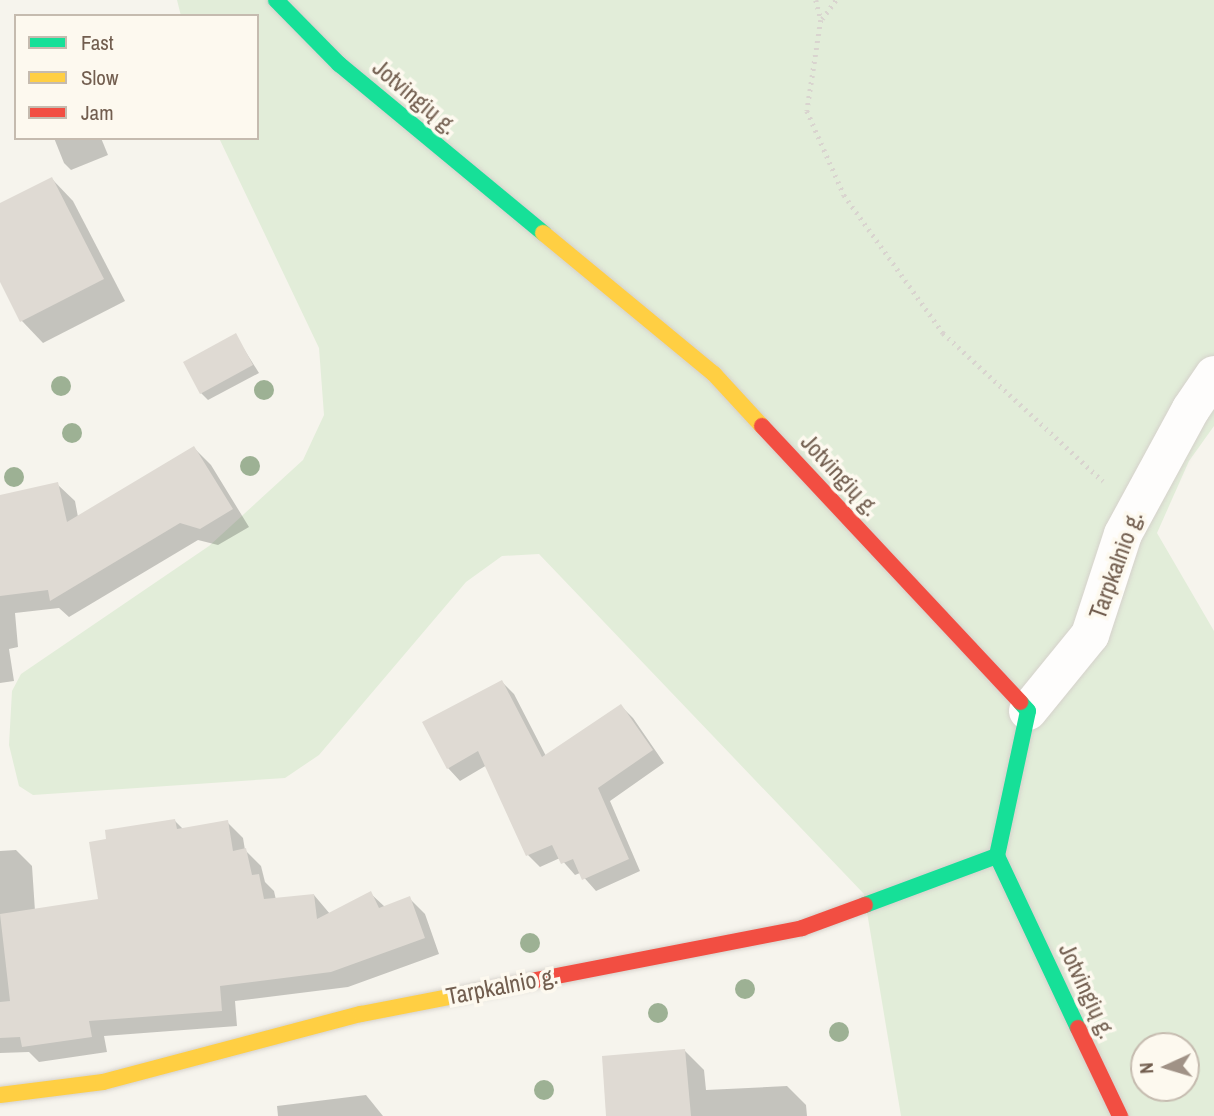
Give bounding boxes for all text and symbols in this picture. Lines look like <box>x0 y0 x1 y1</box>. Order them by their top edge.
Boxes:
legend <box>14 14 259 140</box>
text: Fast <box>81 28 114 57</box>
street label: Jotvingių g. <box>367 53 463 141</box>
text: Slow <box>81 63 118 92</box>
text: Jam <box>81 98 114 127</box>
street label: Jotvingių g. <box>795 428 885 522</box>
street label: Tarpkalnio g. <box>1083 507 1149 623</box>
street label: Jotvingių g. <box>1052 939 1122 1043</box>
street label: Tarpkalnio g. <box>444 961 560 1011</box>
north arrow <box>1130 1032 1200 1102</box>
text: N <box>1133 1062 1159 1075</box>

